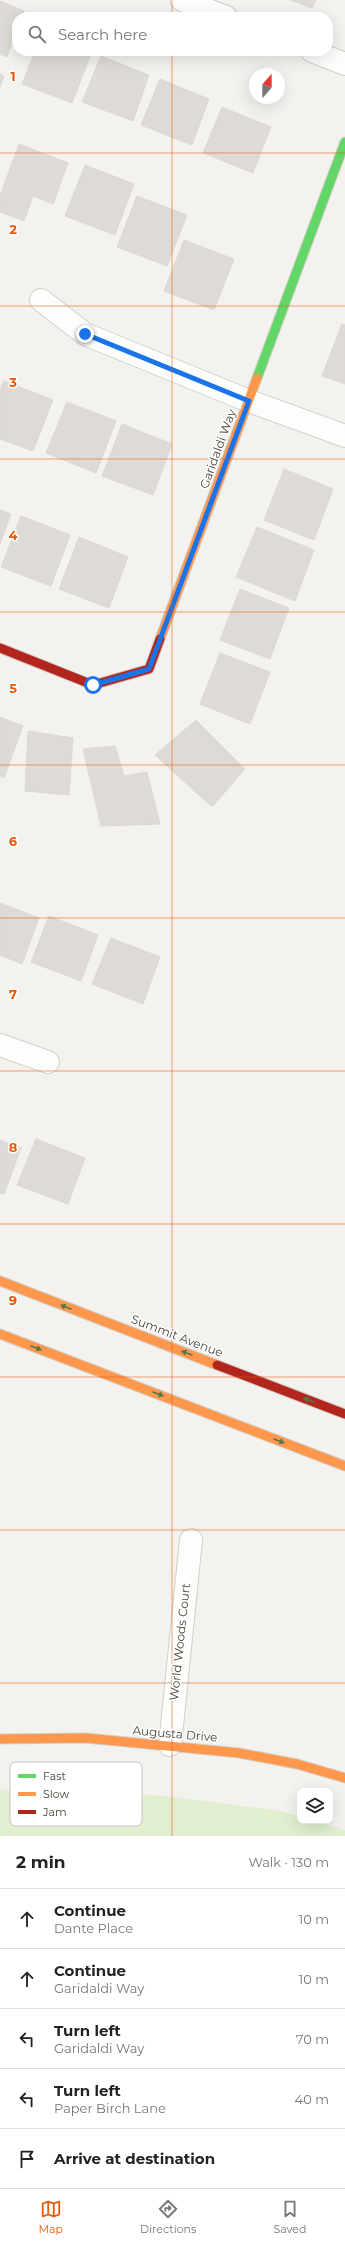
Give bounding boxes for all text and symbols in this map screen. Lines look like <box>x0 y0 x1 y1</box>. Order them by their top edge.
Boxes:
search box <box>12 12 333 56</box>
icon: search <box>26 23 48 45</box>
text: Search here <box>58 25 147 44</box>
text: 1 <box>10 68 16 84</box>
north arrow <box>249 68 285 104</box>
text: 2 <box>9 221 17 237</box>
route end <box>76 325 94 343</box>
text: 3 <box>8 374 17 390</box>
street label: Garidaldi Way <box>196 407 239 491</box>
text: 4 <box>9 527 18 543</box>
route start <box>84 676 102 694</box>
text: 5 <box>9 680 17 696</box>
text: 6 <box>9 833 18 849</box>
text: 7 <box>9 986 17 1002</box>
text: 8 <box>9 1139 18 1155</box>
text: 9 <box>9 1292 17 1308</box>
one-way arrow <box>59 1303 71 1309</box>
street label: Summit Avenue <box>129 1311 225 1360</box>
one-way arrow <box>31 1345 43 1351</box>
one-way arrow <box>181 1350 193 1356</box>
one-way arrow <box>152 1392 164 1398</box>
one-way arrow <box>302 1396 314 1402</box>
one-way arrow <box>274 1438 286 1444</box>
street label: World Woods Court <box>166 1582 193 1701</box>
street label: Augusta Drive <box>132 1722 218 1745</box>
legend <box>10 1762 142 1826</box>
text: Fast <box>43 1769 67 1783</box>
text: Slow <box>43 1787 69 1801</box>
map controls <box>297 1788 333 1824</box>
button: layers <box>297 1788 333 1824</box>
text: Jam <box>42 1805 67 1819</box>
text: 2 min <box>16 1852 66 1872</box>
text: Walk · 130 m <box>248 1854 329 1870</box>
text: Continue <box>54 1901 126 1920</box>
icon: ahead <box>16 1908 38 1930</box>
text: 10 m <box>299 1911 329 1927</box>
text: Dante Place <box>54 1920 133 1936</box>
text: Continue <box>54 1961 126 1980</box>
icon: ahead <box>16 1968 38 1990</box>
text: 10 m <box>299 1971 329 1987</box>
text: Garidaldi Way <box>54 1980 144 1996</box>
text: Turn left <box>54 2021 121 2040</box>
icon: left <box>16 2028 38 2050</box>
text: 70 m <box>296 2031 329 2047</box>
text: Garidaldi Way <box>54 2040 144 2056</box>
text: Turn left <box>54 2081 121 2100</box>
icon: left <box>16 2088 38 2110</box>
text: 40 m <box>295 2091 329 2107</box>
text: Paper Birch Lane <box>54 2100 166 2116</box>
icon: arrive <box>16 2148 38 2170</box>
text: Arrive at destination <box>54 2149 215 2168</box>
tab: Map <box>39 2198 63 2236</box>
tab: Directions <box>140 2198 196 2236</box>
tab: Saved <box>273 2198 306 2236</box>

